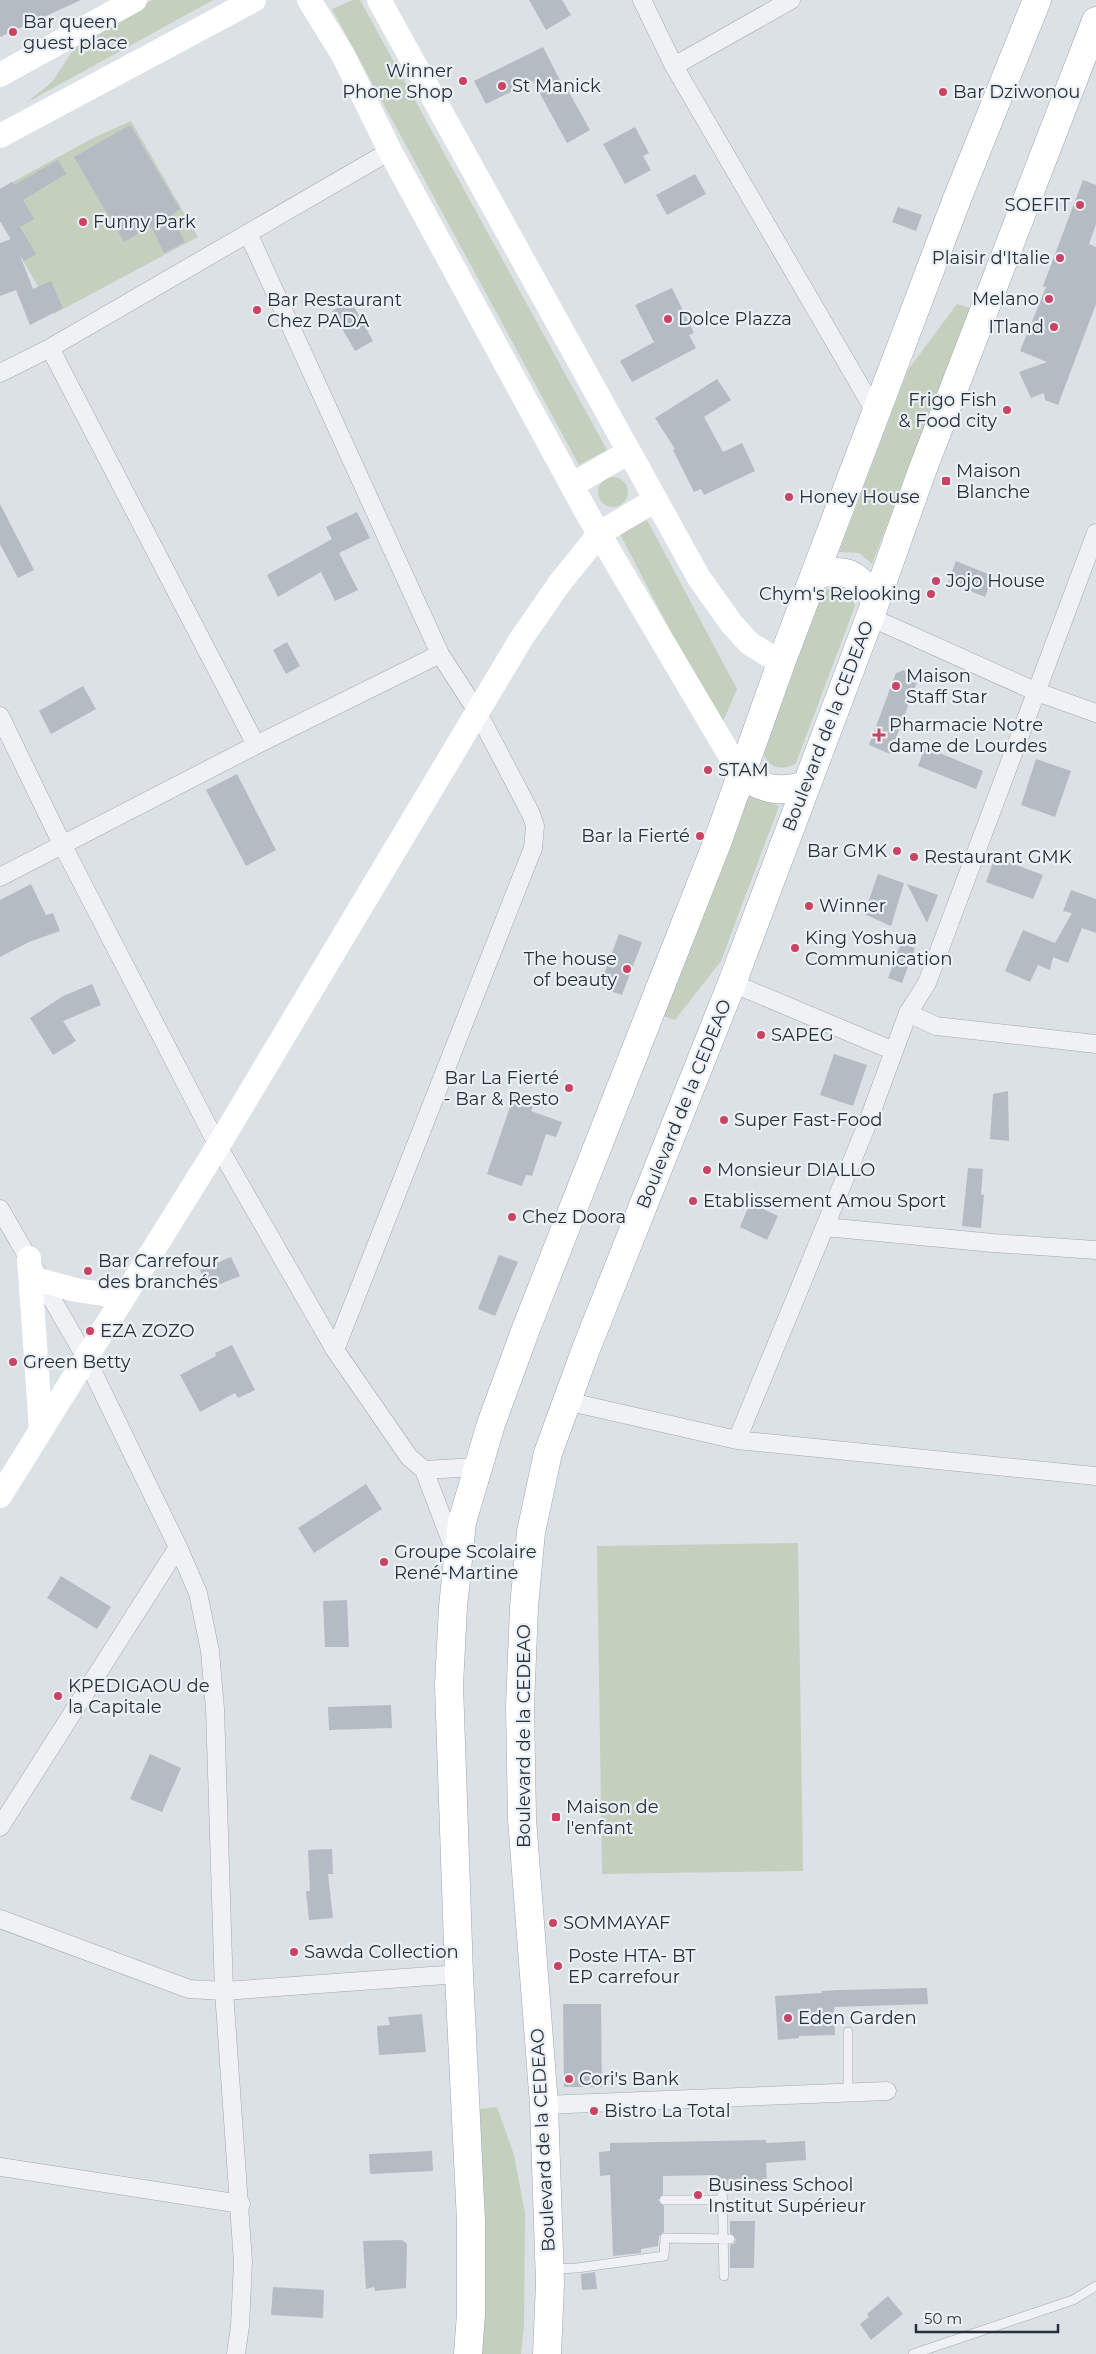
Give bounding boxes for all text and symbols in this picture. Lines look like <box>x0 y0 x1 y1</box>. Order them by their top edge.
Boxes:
place label: Bar queen guest place <box>23 11 128 54</box>
marker: Bar queen guest place <box>7 26 19 38</box>
place label: Winner Phone Shop <box>342 60 453 103</box>
marker: Winner Phone Shop <box>457 75 469 87</box>
place label: St Manick <box>512 75 601 97</box>
marker: St Manick <box>496 80 508 92</box>
place label: Bar Dziwonou <box>953 81 1080 103</box>
marker: Bar Dziwonou <box>937 86 949 98</box>
place label: SOEFIT <box>1005 194 1071 216</box>
marker: SOEFIT <box>1074 199 1086 211</box>
place label: Funny Park <box>93 211 196 233</box>
marker: Funny Park <box>77 216 89 228</box>
place label: Plaisir d'Italie <box>932 247 1050 269</box>
marker: Plaisir d'Italie <box>1054 252 1066 264</box>
place label: Melano <box>972 288 1039 310</box>
place label: Bar Restaurant Chez PADA <box>267 289 402 332</box>
marker: Melano <box>1043 293 1055 305</box>
marker: Bar Restaurant Chez PADA <box>251 304 263 316</box>
place label: Dolce Plazza <box>678 308 792 330</box>
marker: Dolce Plazza <box>662 313 674 325</box>
place label: ITland <box>988 316 1044 338</box>
marker: ITland <box>1048 321 1060 333</box>
place label: Frigo Fish & Food city <box>899 389 997 432</box>
marker: Frigo Fish & Food city <box>1001 404 1013 416</box>
place label: Maison Blanche <box>956 460 1030 503</box>
marker: Maison Blanche <box>940 475 952 487</box>
place label: Honey House <box>799 486 920 508</box>
marker: Honey House <box>783 491 795 503</box>
place label: Jojo House <box>945 570 1045 592</box>
marker: Jojo House <box>930 575 942 587</box>
place label: Chym's Relooking <box>759 583 921 605</box>
marker: Chym's Relooking <box>925 588 937 600</box>
street label: Boulevard de la CEDEAO <box>778 618 878 834</box>
place label: Maison Staff Star <box>906 665 987 708</box>
marker: Maison Staff Star <box>890 680 902 692</box>
place label: Pharmacie Notre dame de Lourdes <box>889 714 1047 757</box>
marker: Pharmacie Notre dame de Lourdes <box>873 729 885 741</box>
place label: STAM <box>718 759 769 781</box>
marker: STAM <box>702 764 714 776</box>
place label: Bar la Fierté <box>581 825 690 847</box>
marker: Bar la Fierté <box>694 830 706 842</box>
place label: Bar GMK <box>807 840 887 862</box>
marker: Bar GMK <box>891 845 903 857</box>
place label: Restaurant GMK <box>924 846 1072 868</box>
marker: Restaurant GMK <box>908 851 920 863</box>
place label: Winner <box>819 895 886 917</box>
marker: Winner <box>803 900 815 912</box>
place label: King Yoshua Communication <box>805 927 952 970</box>
marker: King Yoshua Communication <box>789 942 801 954</box>
place label: The house of beauty <box>524 948 617 991</box>
marker: The house of beauty <box>621 963 633 975</box>
street label: Boulevard de la CEDEAO <box>632 996 736 1212</box>
place label: SAPEG <box>771 1024 834 1046</box>
marker: SAPEG <box>755 1029 767 1041</box>
place label: Bar La Fierté - Bar & Resto <box>444 1067 559 1110</box>
marker: Bar La Fierté - Bar & Resto <box>563 1082 575 1094</box>
place label: Super Fast-Food <box>734 1109 882 1131</box>
marker: Super Fast-Food <box>718 1114 730 1126</box>
place label: Monsieur DIALLO <box>717 1159 875 1181</box>
marker: Monsieur DIALLO <box>701 1164 713 1176</box>
place label: Etablissement Amou Sport <box>703 1190 946 1212</box>
marker: Etablissement Amou Sport <box>687 1195 699 1207</box>
place label: Chez Doora <box>522 1206 626 1228</box>
marker: Chez Doora <box>506 1211 518 1223</box>
place label: Bar Carrefour des branchés <box>98 1250 219 1293</box>
marker: Bar Carrefour des branchés <box>82 1265 94 1277</box>
place label: EZA ZOZO <box>100 1320 195 1342</box>
marker: EZA ZOZO <box>84 1325 96 1337</box>
place label: Green Betty <box>23 1351 131 1373</box>
marker: Green Betty <box>7 1356 19 1368</box>
place label: Groupe Scolaire René-Martine <box>394 1541 537 1584</box>
marker: Groupe Scolaire René-Martine <box>378 1556 390 1568</box>
street label: Boulevard de la CEDEAO <box>513 1624 535 1848</box>
place label: KPEDIGAOU de la Capitale <box>68 1675 210 1718</box>
marker: KPEDIGAOU de la Capitale <box>52 1690 64 1702</box>
place label: Maison de l'enfant <box>566 1796 659 1839</box>
marker: Maison de l'enfant <box>550 1811 562 1823</box>
place label: SOMMAYAF <box>563 1912 671 1934</box>
marker: SOMMAYAF <box>547 1917 559 1929</box>
place label: Sawda Collection <box>304 1941 459 1963</box>
place label: Poste HTA- BT EP carrefour <box>568 1945 696 1988</box>
marker: Sawda Collection <box>288 1946 300 1958</box>
marker: Poste HTA- BT EP carrefour <box>552 1960 564 1972</box>
place label: Eden Garden <box>798 2007 917 2029</box>
marker: Eden Garden <box>782 2012 794 2024</box>
street label: Boulevard de la CEDEAO <box>526 2028 560 2252</box>
place label: Cori's Bank <box>579 2068 679 2090</box>
marker: Cori's Bank <box>563 2073 575 2085</box>
place label: Bistro La Total <box>604 2100 730 2122</box>
marker: Bistro La Total <box>588 2105 600 2117</box>
place label: Business School Institut Supérieur <box>708 2174 866 2217</box>
marker: Business School Institut Supérieur <box>692 2189 704 2201</box>
scale bar <box>916 2302 1058 2334</box>
text: 50 m <box>924 2309 962 2328</box>

